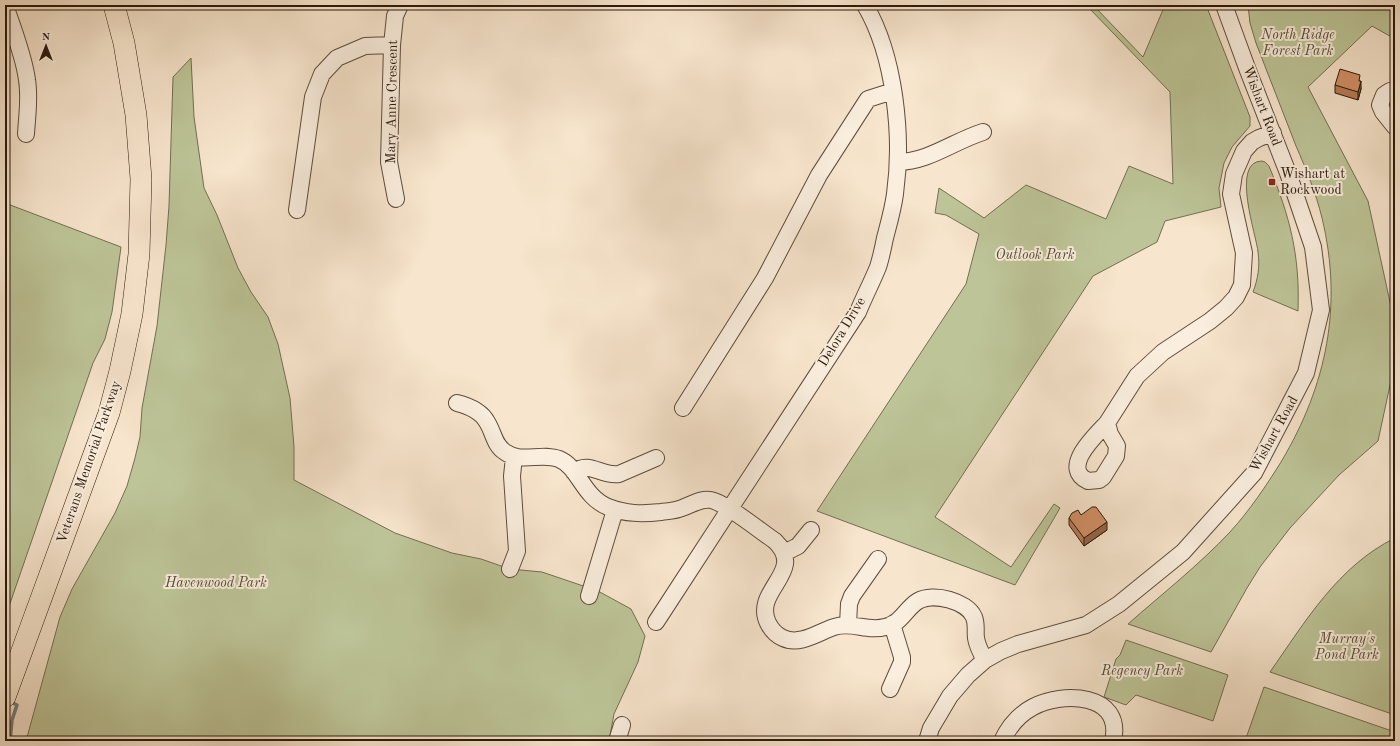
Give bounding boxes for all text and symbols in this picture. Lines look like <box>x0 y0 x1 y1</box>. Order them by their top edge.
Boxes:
north arrow <box>26 26 66 66</box>
park label: North Ridge Forest Park <box>1260 28 1335 58</box>
text: N <box>42 32 51 43</box>
street label: Mary Anne Crescent <box>384 40 400 164</box>
street label: Wishart Road <box>1240 64 1284 148</box>
place label: Wishart at Rockwood <box>1280 167 1345 197</box>
marker: Wishart at Rockwood <box>1267 177 1277 187</box>
park label: Outlook Park <box>995 248 1075 262</box>
street label: Delora Drive <box>816 295 868 369</box>
street label: Veterans Memorial Parkway <box>55 378 124 545</box>
street label: Wishart Road <box>1247 394 1301 474</box>
park label: Havenwood Park <box>164 576 267 590</box>
park label: Murray's Pond Park <box>1314 632 1379 662</box>
park label: Regency Park <box>1100 664 1183 679</box>

